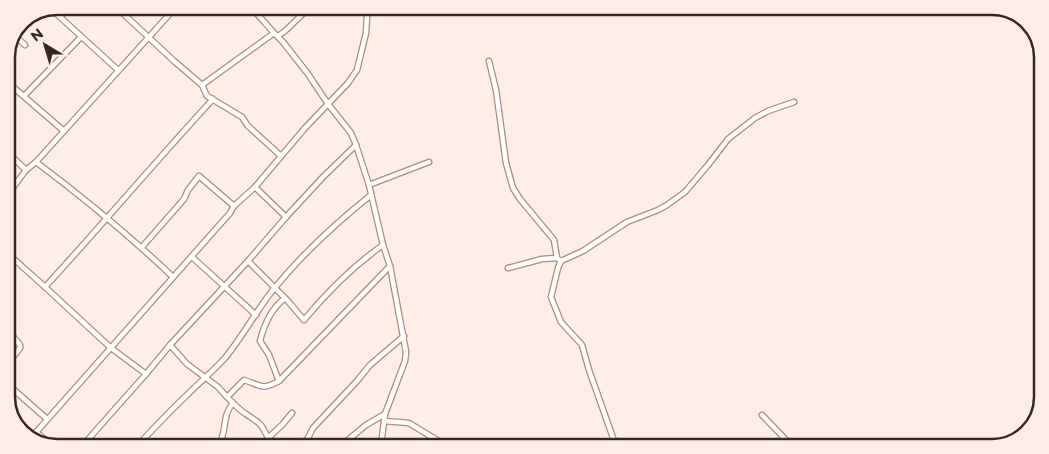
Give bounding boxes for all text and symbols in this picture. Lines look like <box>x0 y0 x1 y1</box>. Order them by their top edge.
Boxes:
north arrow <box>20 20 70 70</box>
text: N <box>27 24 47 45</box>

